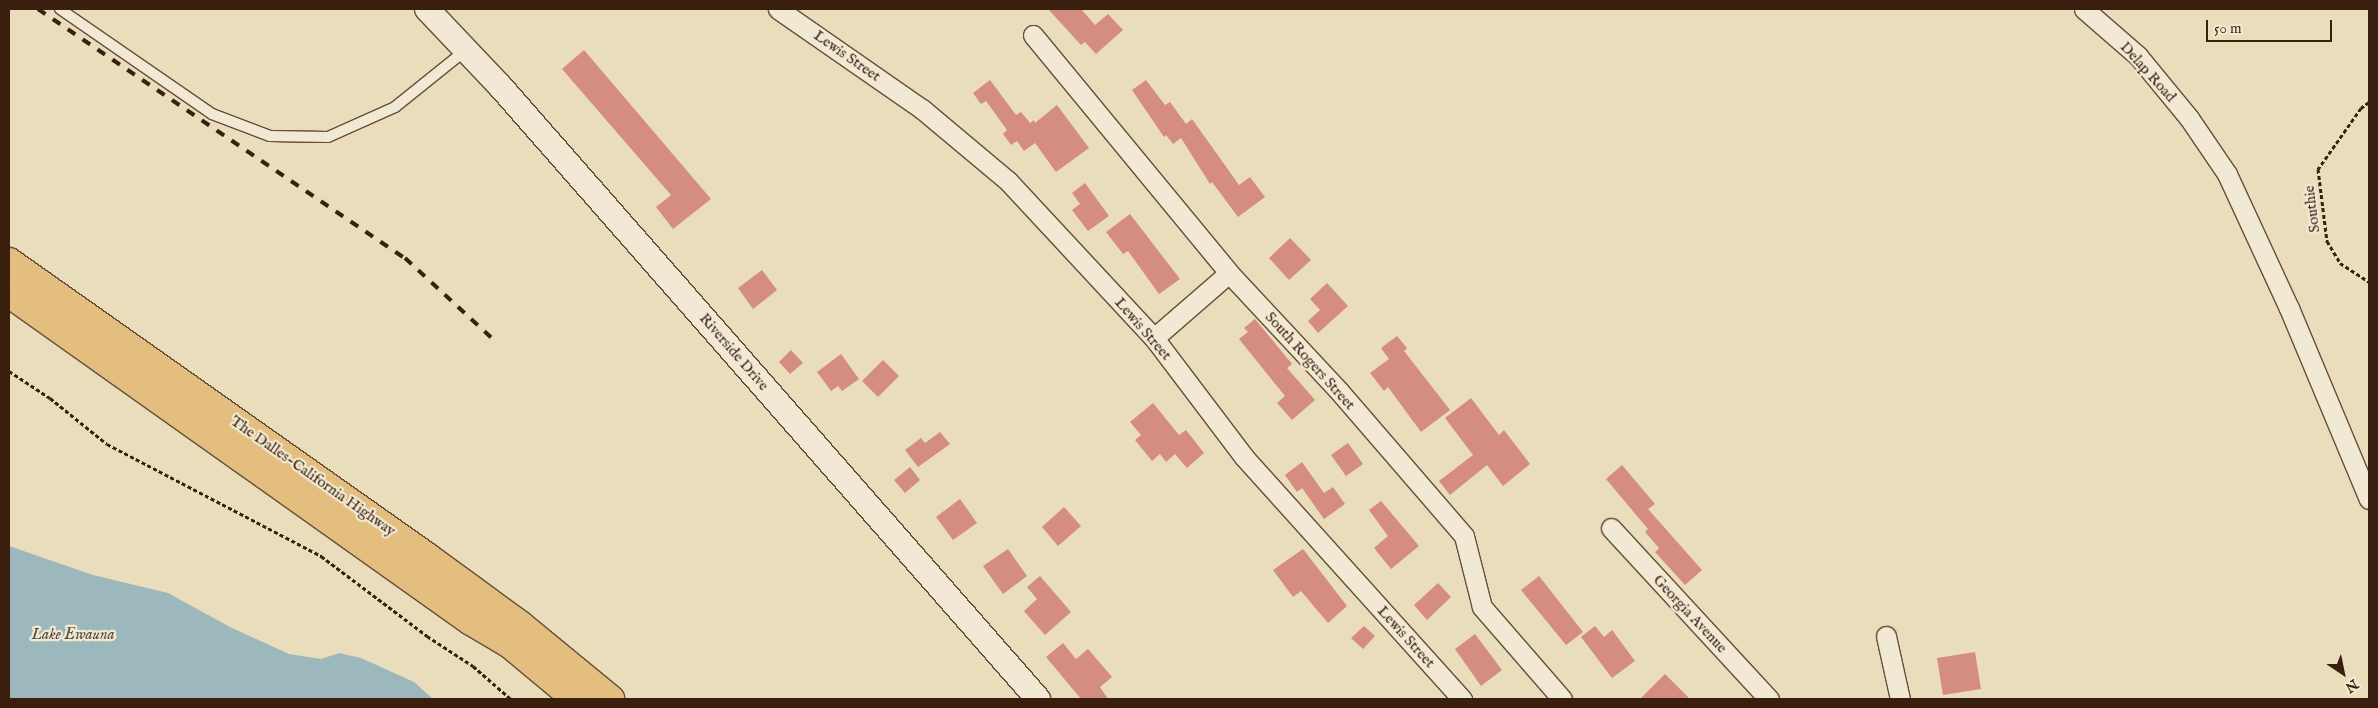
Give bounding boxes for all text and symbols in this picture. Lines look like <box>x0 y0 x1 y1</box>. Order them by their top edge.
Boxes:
scale bar <box>2208 10 2334 42</box>
text: 50 m <box>2214 19 2242 38</box>
street label: Lewis Street <box>810 26 884 86</box>
street label: Delap Road <box>2116 38 2180 106</box>
street label: Southie <box>2300 184 2324 234</box>
street label: Lewis Street <box>1111 294 1175 364</box>
street label: South Rogers Street <box>1261 308 1359 414</box>
street label: Riverside Drive <box>696 310 772 394</box>
street label: The Dalles-California Highway <box>227 412 399 540</box>
street label: Georgia Avenue <box>1649 571 1731 657</box>
street label: Lewis Street <box>1373 602 1439 672</box>
water label: Lake Ewauna <box>32 625 114 645</box>
north arrow <box>2318 648 2368 698</box>
text: N <box>2341 675 2361 696</box>

